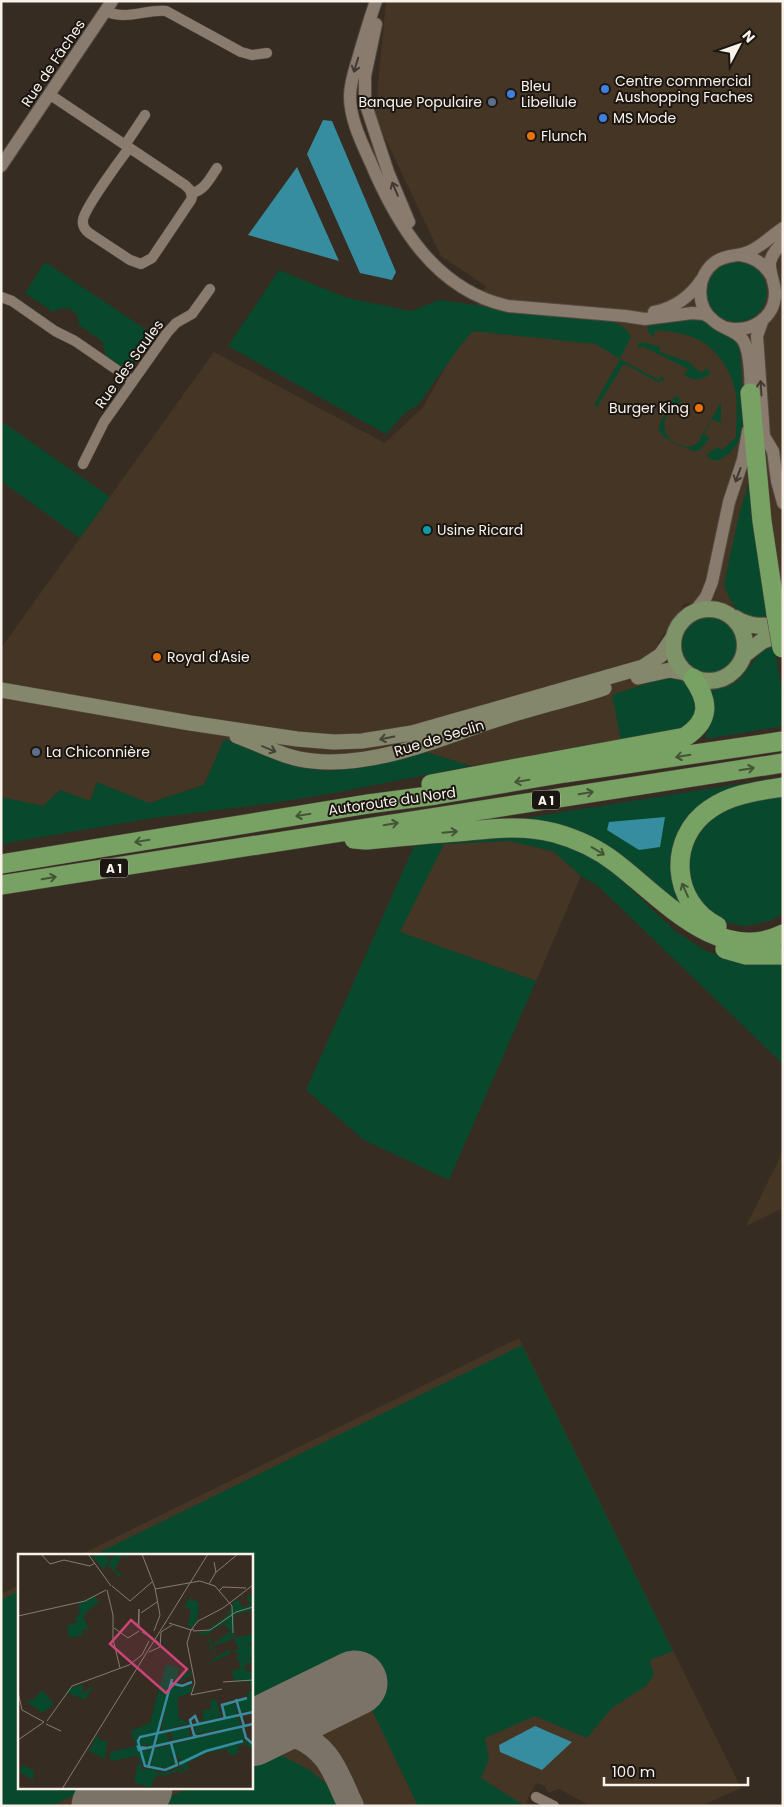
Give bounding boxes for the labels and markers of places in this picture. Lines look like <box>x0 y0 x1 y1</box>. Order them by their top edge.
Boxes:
place label: Centre commercial Aushopping Faches <box>615 71 753 107</box>
place label: Bleu Libellule <box>521 76 577 112</box>
marker: Centre commercial Aushopping Faches <box>599 83 611 95</box>
marker: Bleu Libellule <box>505 88 517 100</box>
place label: Banque Populaire <box>358 92 482 112</box>
marker: Banque Populaire <box>486 96 498 108</box>
place label: MS Mode <box>613 108 676 128</box>
marker: MS Mode <box>597 112 609 124</box>
place label: Flunch <box>541 126 587 146</box>
marker: Flunch <box>525 130 537 142</box>
place label: Burger King <box>609 398 689 418</box>
marker: Burger King <box>693 402 705 414</box>
place label: Usine Ricard <box>437 520 523 540</box>
marker: Usine Ricard <box>421 524 433 536</box>
place label: Royal d'Asie <box>167 647 250 667</box>
marker: Royal d'Asie <box>151 651 163 663</box>
place label: La Chiconnière <box>46 742 150 762</box>
marker: La Chiconnière <box>30 746 42 758</box>

